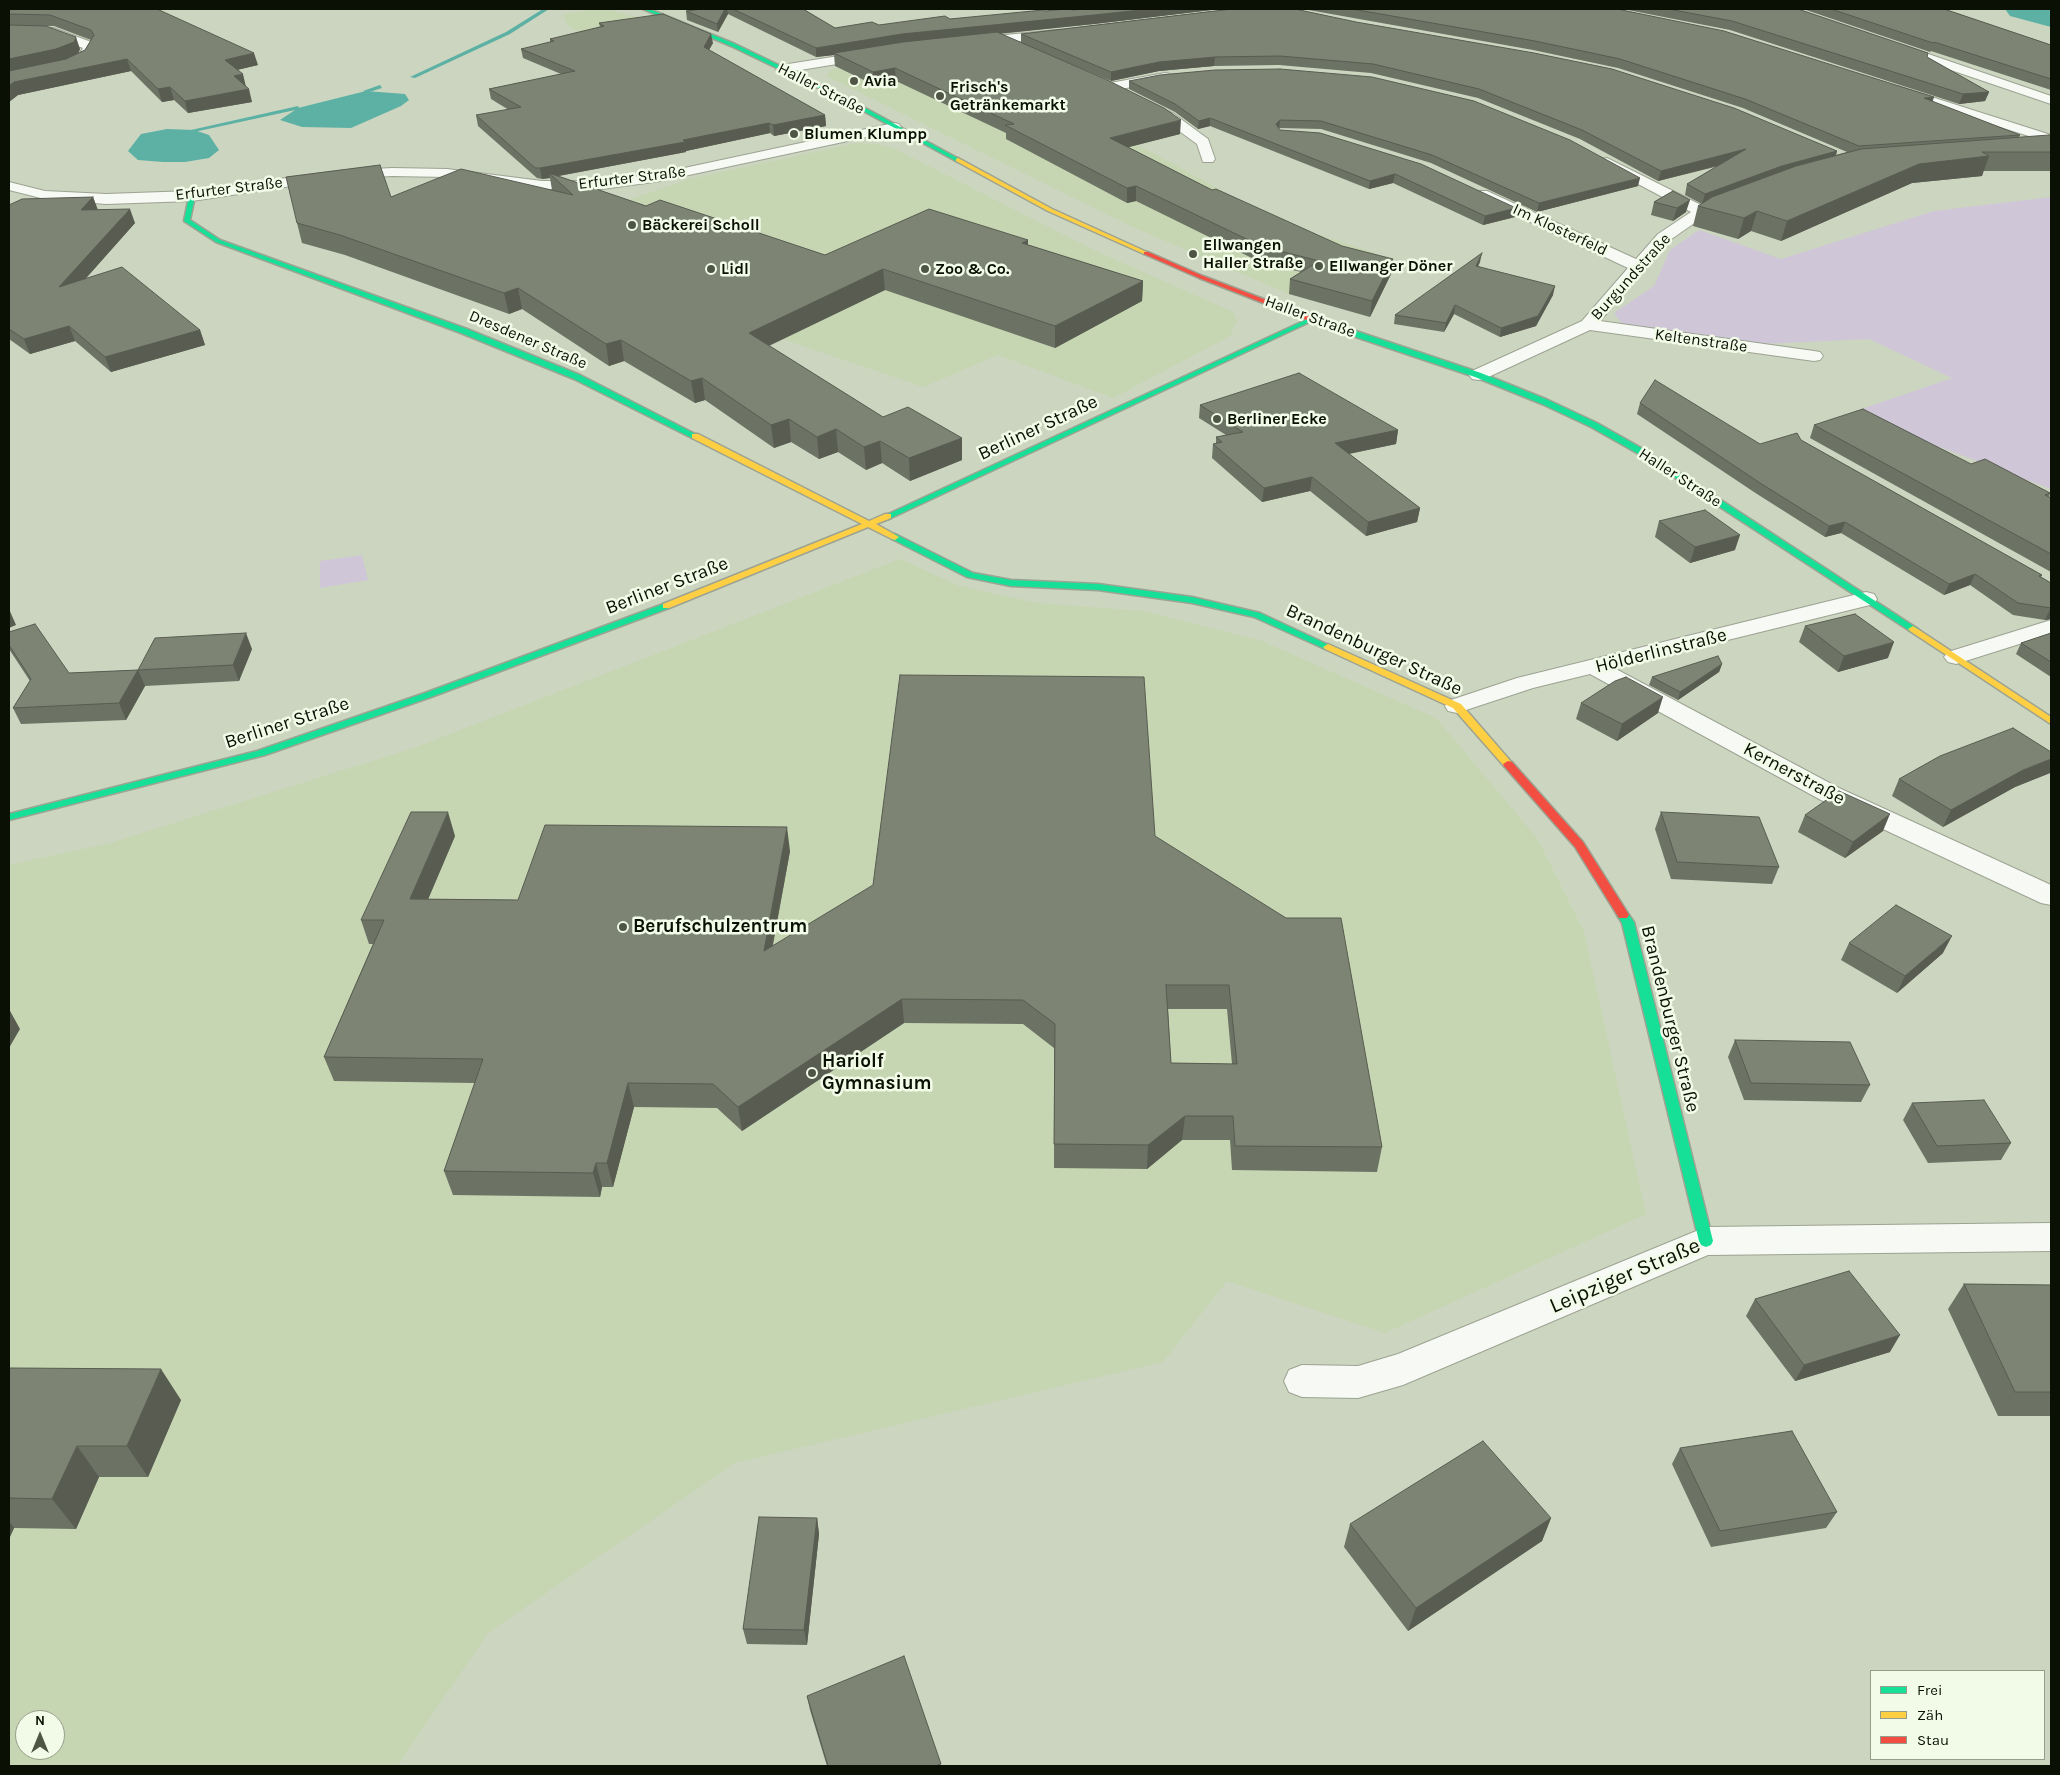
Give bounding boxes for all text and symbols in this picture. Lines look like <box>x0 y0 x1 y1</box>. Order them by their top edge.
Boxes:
street label: Haller Straße <box>775 59 867 119</box>
place label: Avia <box>864 71 897 91</box>
marker: Avia <box>848 75 860 87</box>
place label: Frisch's Getränkemarkt <box>950 77 1066 115</box>
marker: Frisch's Getränkemarkt <box>934 90 946 102</box>
place label: Blumen Klumpp <box>804 124 927 144</box>
marker: Blumen Klumpp <box>788 128 800 140</box>
street label: Erfurter Straße <box>577 162 687 194</box>
street label: Erfurter Straße <box>174 173 284 205</box>
street label: Im Klosterfeld <box>1510 200 1610 260</box>
place label: Bäckerei Scholl <box>642 215 760 235</box>
marker: Bäckerei Scholl <box>626 219 638 231</box>
street label: Burgundstraße <box>1587 230 1675 324</box>
place label: Ellwangen Haller Straße <box>1203 235 1303 273</box>
marker: Ellwangen Haller Straße <box>1187 248 1199 260</box>
place label: Ellwanger Döner <box>1329 256 1452 276</box>
place label: Lidl <box>721 259 749 279</box>
place label: Zoo & Co. <box>935 259 1009 279</box>
marker: Ellwanger Döner <box>1313 260 1325 272</box>
marker: Lidl <box>705 263 717 275</box>
marker: Zoo & Co. <box>919 263 931 275</box>
street label: Haller Straße <box>1262 292 1358 342</box>
street label: Dresdener Straße <box>466 306 590 374</box>
street label: Keltenstraße <box>1653 325 1749 357</box>
street label: Berliner Straße <box>975 390 1101 466</box>
place label: Berliner Ecke <box>1227 409 1327 429</box>
marker: Berliner Ecke <box>1211 413 1223 425</box>
street label: Haller Straße <box>1635 444 1725 512</box>
street label: Berliner Straße <box>603 552 731 620</box>
street label: Brandenburger Straße <box>1282 599 1466 701</box>
street label: Hölderlinstraße <box>1593 624 1729 678</box>
street label: Berliner Straße <box>222 692 352 754</box>
street label: Kernerstraße <box>1739 738 1849 810</box>
place label: Berufschulzentrum <box>633 916 807 938</box>
marker: Berufschulzentrum <box>617 921 629 933</box>
street label: Brandenburger Straße <box>1636 923 1704 1115</box>
place label: Hariolf Gymnasium <box>822 1051 932 1095</box>
marker: Hariolf Gymnasium <box>806 1067 818 1079</box>
street label: Leipziger Straße <box>1546 1232 1704 1320</box>
legend <box>1870 1670 2045 1760</box>
text: Frei <box>1917 1681 1942 1699</box>
text: Zäh <box>1917 1706 1943 1724</box>
north arrow <box>15 1710 65 1760</box>
text: N <box>35 1712 45 1729</box>
text: Stau <box>1917 1731 1949 1749</box>

